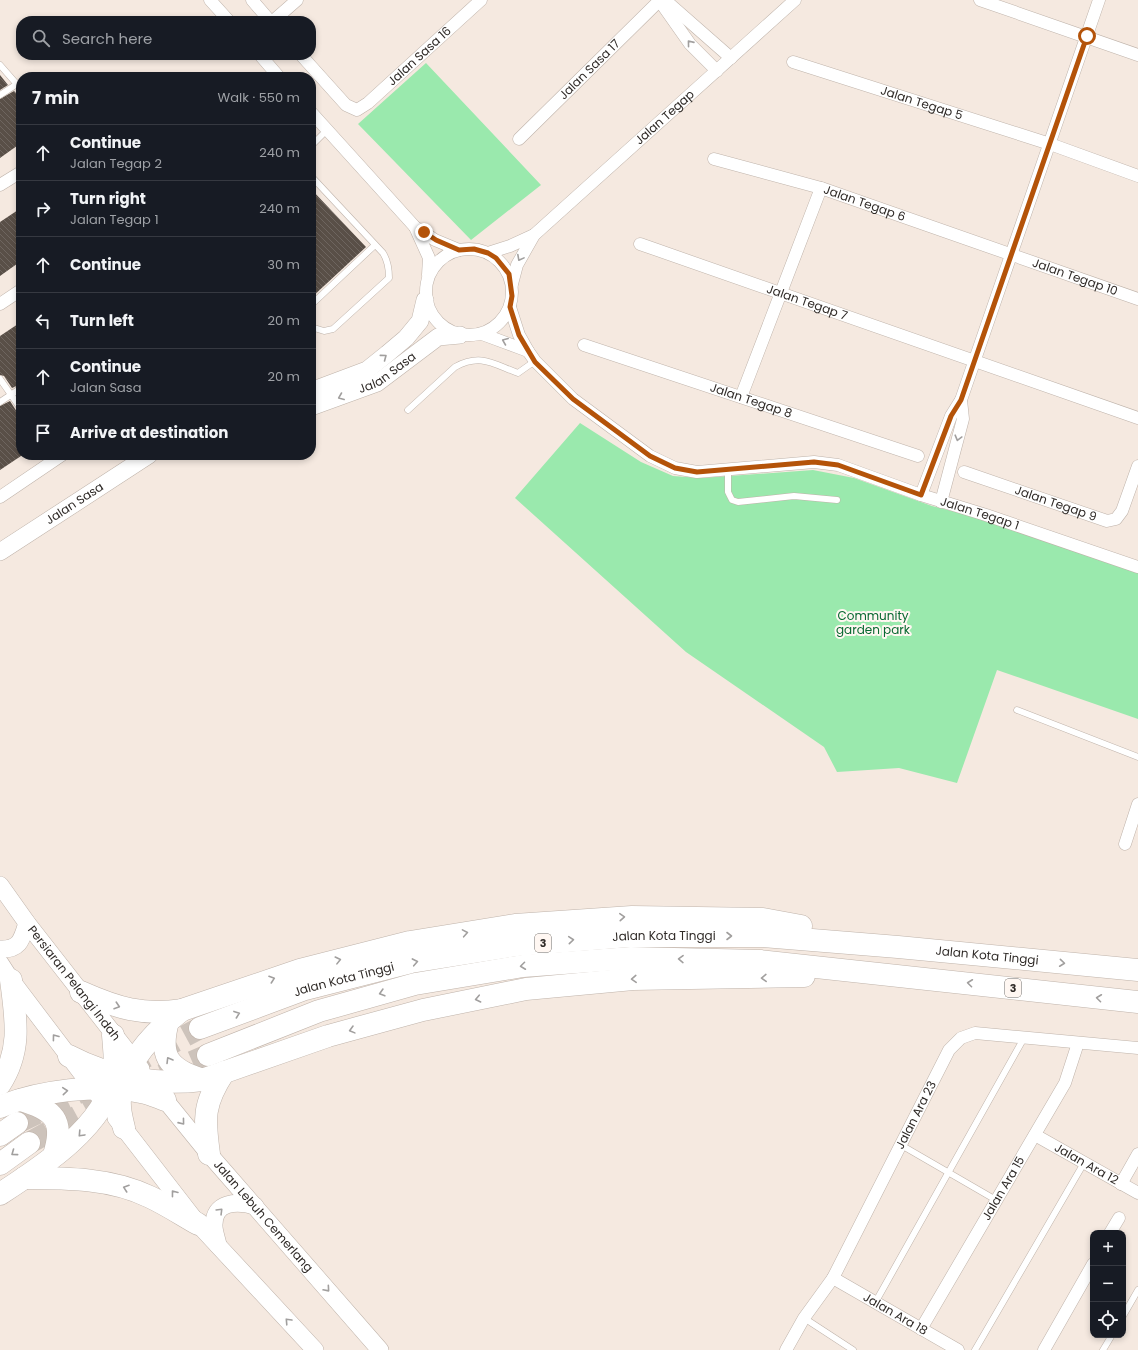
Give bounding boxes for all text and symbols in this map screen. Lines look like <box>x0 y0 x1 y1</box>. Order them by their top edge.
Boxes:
search box <box>16 16 316 60</box>
street label: Jalan Sasa 16 <box>384 22 455 89</box>
icon: search <box>30 27 52 49</box>
route start <box>1078 27 1096 45</box>
text: Search here <box>62 28 152 49</box>
street label: Jalan Sasa 17 <box>555 35 624 103</box>
one-way arrow <box>688 40 695 47</box>
street label: Jalan Tegap 5 <box>878 81 965 124</box>
text: 7 min <box>32 86 79 110</box>
street label: Jalan Tegap <box>631 86 698 148</box>
text: Walk · 550 m <box>218 88 300 107</box>
text: Continue <box>70 132 141 153</box>
icon: ahead <box>32 142 54 164</box>
text: 240 m <box>259 143 300 162</box>
text: Jalan Tegap 2 <box>70 154 162 173</box>
street label: Jalan Tegap 6 <box>821 181 908 225</box>
text: Turn right <box>70 188 146 209</box>
icon: right <box>32 198 54 220</box>
text: 240 m <box>259 199 300 218</box>
text: Jalan Tegap 1 <box>70 210 159 229</box>
route end <box>415 223 433 241</box>
icon: ahead <box>32 254 54 276</box>
text: Continue <box>70 254 141 275</box>
one-way arrow <box>517 254 525 262</box>
street label: Jalan Tegap 10 <box>1030 254 1120 299</box>
text: 30 m <box>267 255 300 274</box>
street label: Jalan Tegap 7 <box>765 280 850 324</box>
icon: left <box>32 310 54 332</box>
text: Turn left <box>70 310 134 331</box>
text: 20 m <box>267 311 300 330</box>
one-way arrow <box>502 338 509 346</box>
street label: Jalan Sasa <box>356 348 419 397</box>
one-way arrow <box>379 355 386 362</box>
text: Continue <box>70 356 141 377</box>
icon: ahead <box>32 366 54 388</box>
text: 20 m <box>267 367 300 386</box>
text: Jalan Sasa <box>70 378 141 397</box>
street label: Jalan Tegap 8 <box>708 378 794 422</box>
one-way arrow <box>338 392 346 400</box>
icon: arrive <box>32 422 54 444</box>
text: Arrive at destination <box>70 422 228 443</box>
one-way arrow <box>954 434 963 441</box>
street label: Jalan Sasa <box>42 478 107 528</box>
street label: Jalan Tegap 9 <box>1013 481 1099 525</box>
street label: Jalan Tegap 1 <box>938 492 1022 534</box>
park label: Community garden park <box>836 607 911 638</box>
one-way arrow <box>619 913 625 922</box>
street label: Persiaran Pelangi Indah <box>24 922 125 1044</box>
street label: Jalan Kota Tinggi <box>612 927 716 945</box>
one-way arrow <box>462 929 468 938</box>
one-way arrow <box>726 932 732 940</box>
road number: 3 <box>535 934 551 952</box>
one-way arrow <box>568 936 574 945</box>
street label: Jalan Kota Tinggi <box>935 942 1039 968</box>
one-way arrow <box>678 955 684 963</box>
one-way arrow <box>335 956 342 965</box>
street label: Jalan Kota Tinggi <box>291 958 396 1001</box>
one-way arrow <box>412 958 418 967</box>
one-way arrow <box>1059 958 1065 967</box>
one-way arrow <box>520 961 526 970</box>
one-way arrow <box>761 974 767 982</box>
one-way arrow <box>269 975 276 984</box>
one-way arrow <box>631 975 637 984</box>
one-way arrow <box>967 979 973 988</box>
road number: 3 <box>1005 979 1021 997</box>
one-way arrow <box>379 989 385 997</box>
one-way arrow <box>475 994 481 1002</box>
one-way arrow <box>1096 994 1102 1003</box>
one-way arrow <box>113 1002 120 1010</box>
one-way arrow <box>233 1011 240 1019</box>
one-way arrow <box>348 1025 355 1033</box>
one-way arrow <box>52 1034 59 1041</box>
one-way arrow <box>167 1057 174 1064</box>
street label: Jalan Ara 23 <box>891 1078 940 1152</box>
one-way arrow <box>62 1087 68 1096</box>
one-way arrow <box>178 1117 185 1124</box>
one-way arrow <box>78 1129 85 1137</box>
street label: Jalan Ara 12 <box>1051 1139 1122 1188</box>
one-way arrow <box>12 1148 19 1155</box>
street label: Jalan Ara 15 <box>977 1153 1028 1223</box>
street label: Jalan Lebuh Cemerlang <box>210 1156 317 1276</box>
one-way arrow <box>122 1185 129 1193</box>
one-way arrow <box>172 1190 179 1197</box>
one-way arrow <box>216 1208 223 1216</box>
map controls <box>1090 1230 1126 1338</box>
button: + <box>1090 1230 1126 1266</box>
button: − <box>1090 1266 1126 1302</box>
one-way arrow <box>322 1284 329 1291</box>
street label: Jalan Ara 18 <box>860 1288 931 1339</box>
button: locate <box>1090 1302 1126 1338</box>
one-way arrow <box>286 1318 293 1326</box>

